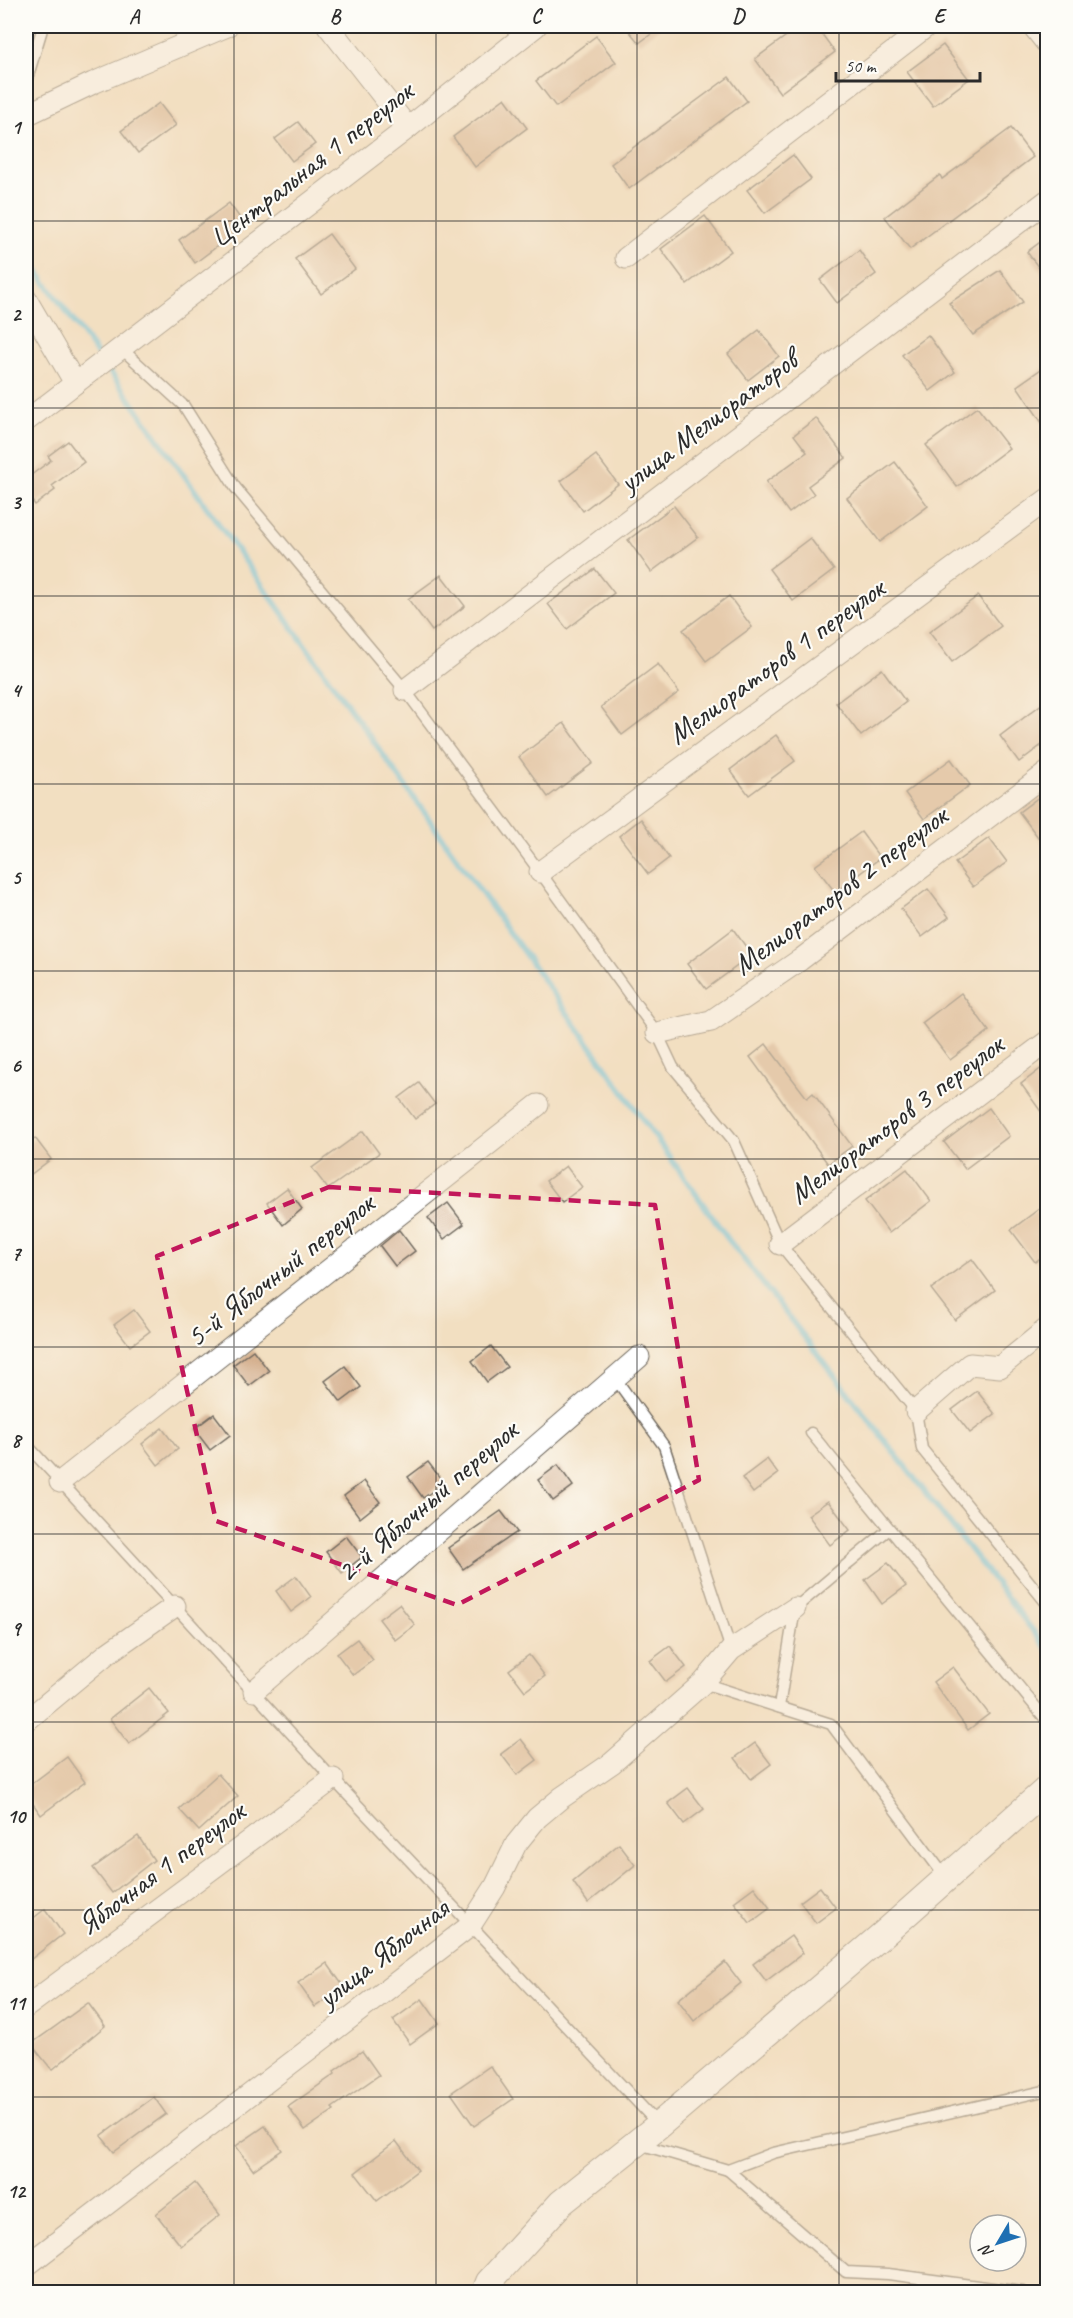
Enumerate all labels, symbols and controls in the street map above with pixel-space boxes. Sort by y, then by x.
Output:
text: A [129,4,141,29]
text: B [330,4,342,29]
text: C [531,4,543,29]
text: D [732,4,746,29]
text: E [934,4,948,29]
scale bar [836,45,980,83]
text: 50 m [845,55,878,77]
street label: Центральная 1 переулок [201,71,423,256]
text: 1 [12,115,23,140]
text: 2 [12,302,23,327]
street label: улица Мелиораторов [609,337,811,502]
text: 3 [12,490,23,515]
street label: Мелиораторов 1 переулок [660,568,894,753]
text: 4 [12,678,24,703]
street label: Мелиораторов 2 переулок [725,795,957,983]
text: 5 [12,865,23,890]
street label: Мелиораторов 3 переулок [781,1024,1013,1212]
text: 6 [11,1053,22,1078]
street label: 5-й Яблочный переулок [178,1183,384,1355]
text: 7 [12,1241,23,1266]
street label: 2-й Яблочный переулок [328,1410,528,1590]
text: 8 [12,1428,24,1453]
text: 9 [12,1616,23,1641]
street label: Яблочная 1 переулок [70,1791,255,1943]
text: 10 [7,1804,27,1829]
street label: улица Яблочная [308,1888,459,2017]
text: 11 [7,1991,27,2016]
text: 12 [7,2179,27,2204]
north arrow [968,2213,1028,2273]
text: N [974,2239,998,2262]

